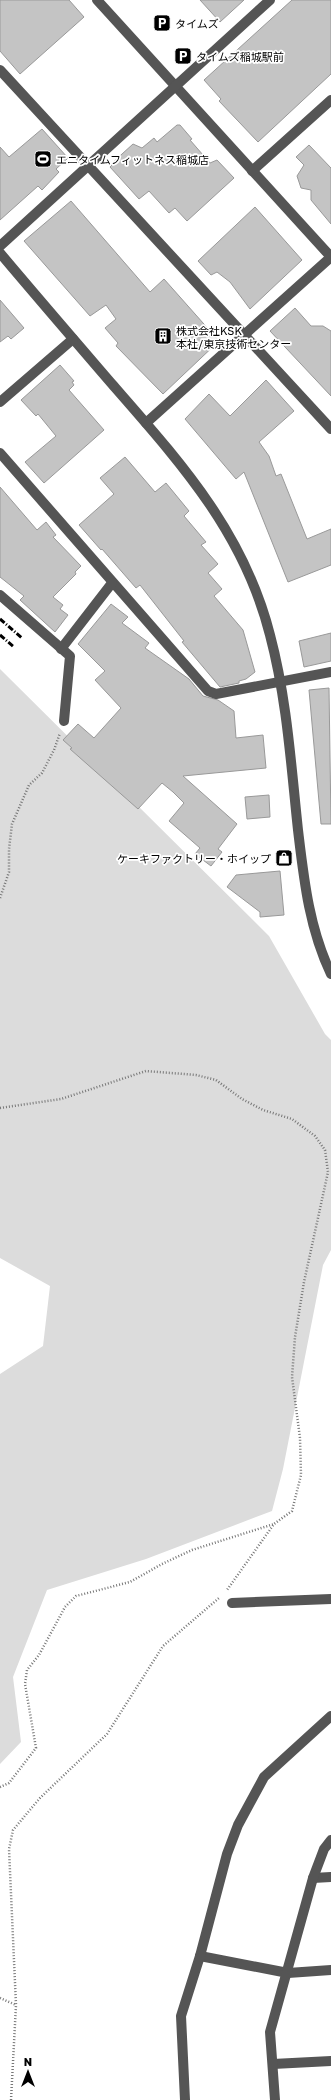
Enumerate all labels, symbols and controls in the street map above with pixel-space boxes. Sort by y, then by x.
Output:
parking icon: タイムズ [152,13,172,33]
place label: タイムズ [175,17,219,30]
parking icon: タイムズ稲城駅前 [173,46,193,66]
place label: タイムズ稲城駅前 [196,50,284,63]
sports icon: エニタイムフィットネス稲城店 [33,149,53,169]
place label: エニタイムフィットネス稲城店 [56,153,209,166]
place label: 株式会社KSK 本社/東京技術センター [176,324,291,350]
building icon: 株式会社KSK 本社/東京技術センター [153,326,173,346]
shop icon: ケーキファクトリー・ホイップ [274,848,294,868]
place label: ケーキファクトリー・ホイップ [117,852,271,865]
north arrow [8,2052,48,2092]
text: N [24,2055,32,2068]

